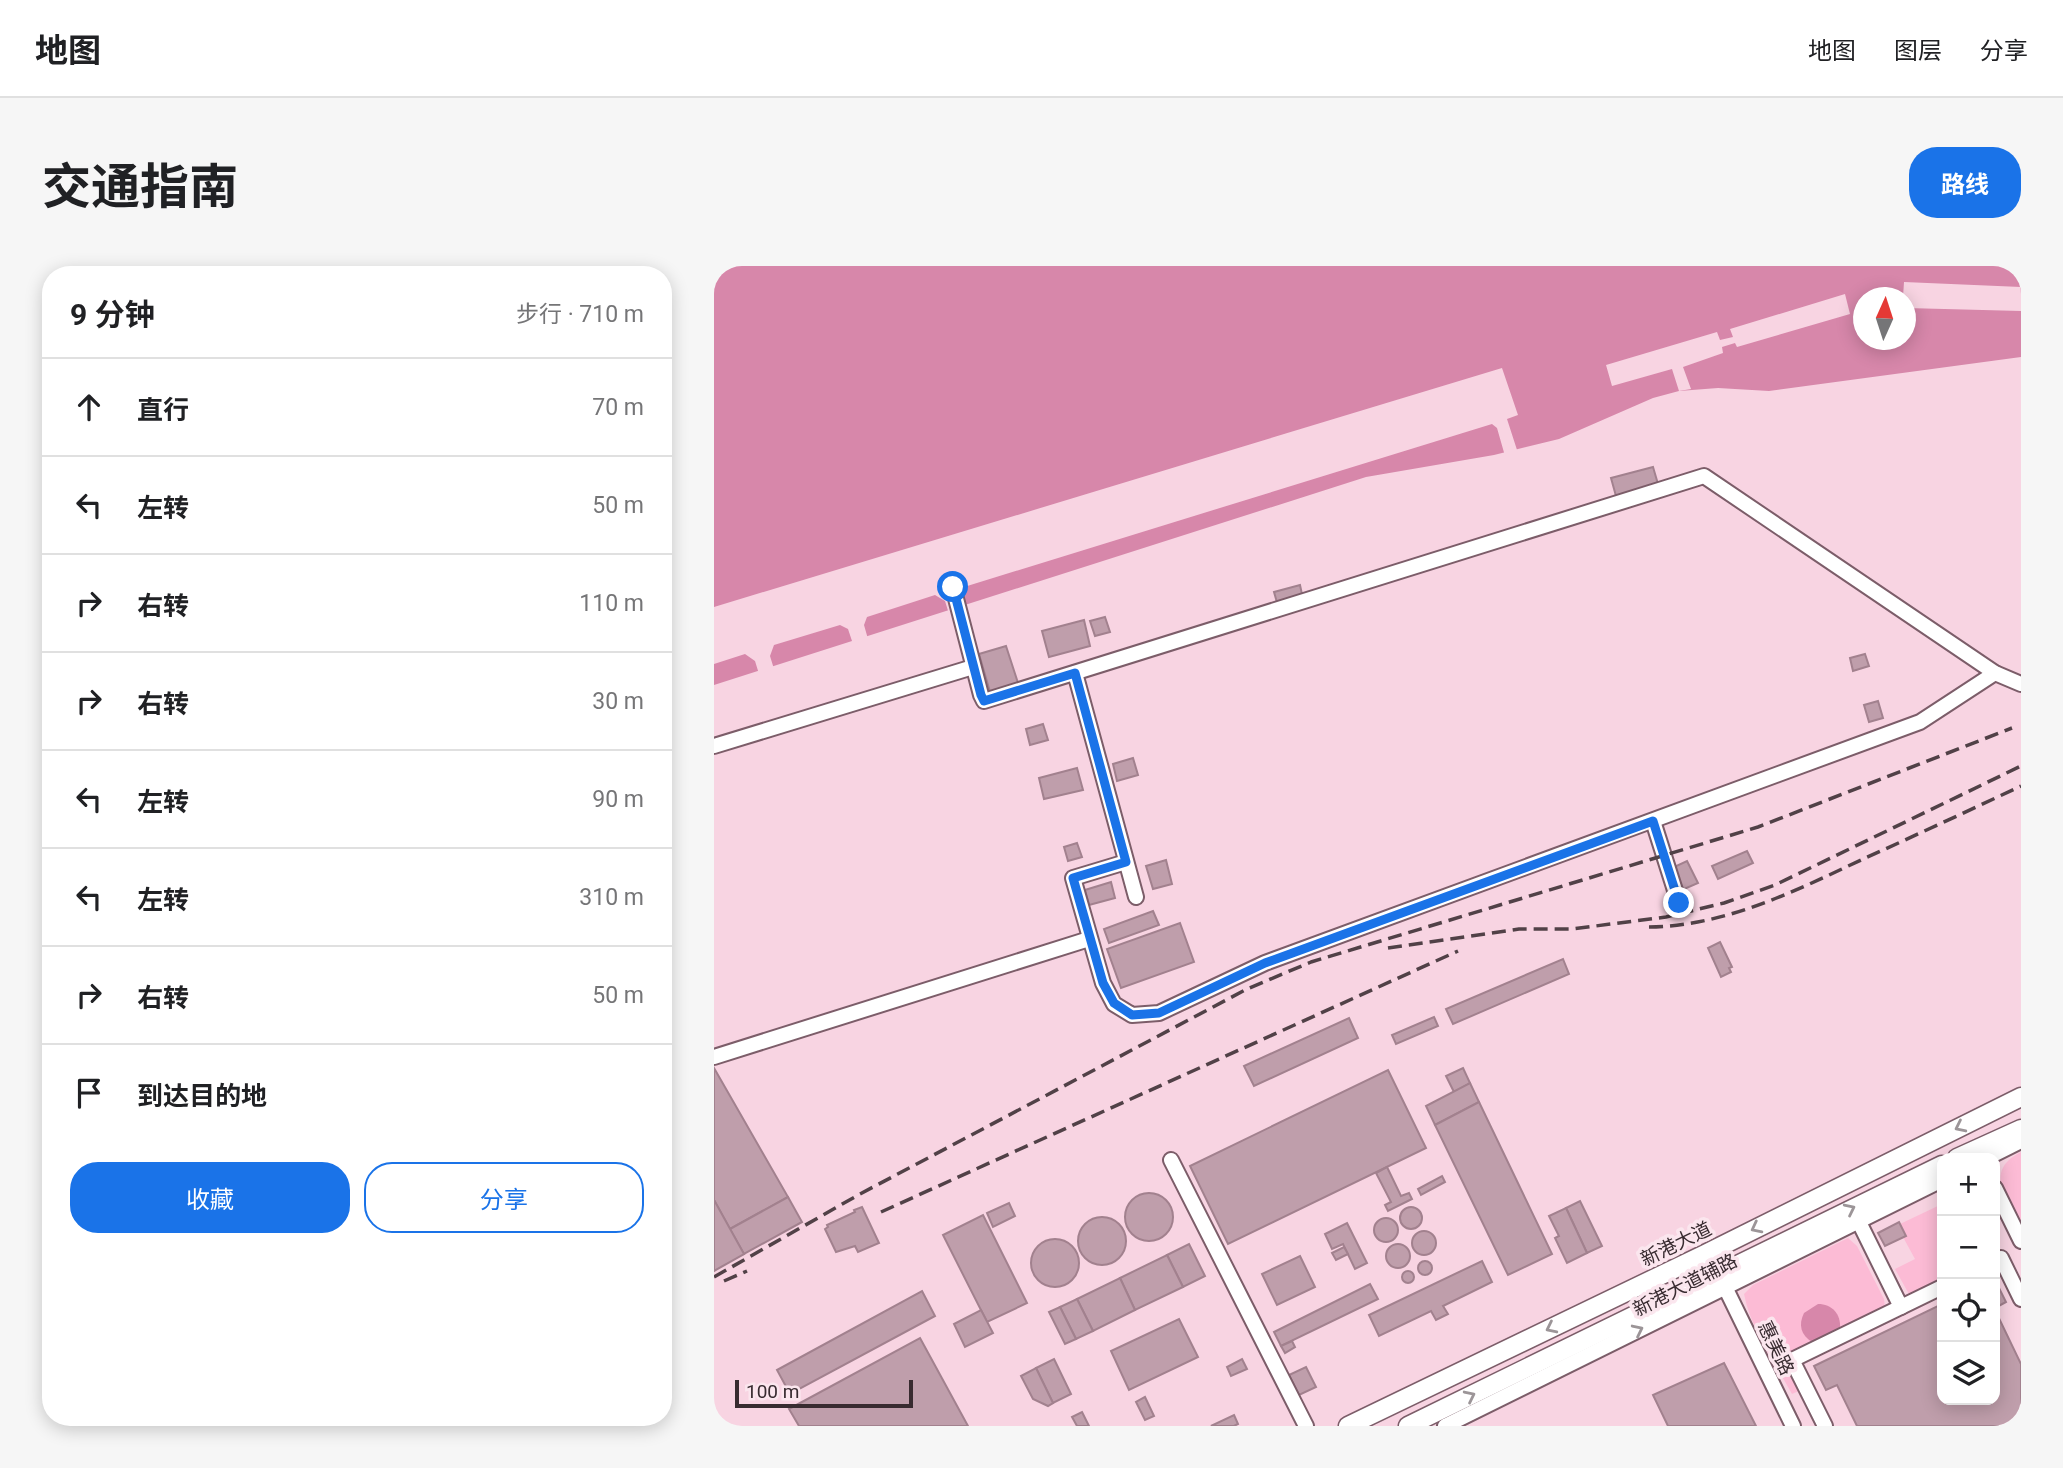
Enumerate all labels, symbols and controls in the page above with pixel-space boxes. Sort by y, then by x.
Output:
text: 地图 [35,31,101,70]
text: 地图 [1808,37,1856,65]
text: 图层 [1894,37,1942,65]
text: 分享 [1980,37,2028,65]
button: 路线 [1909,147,2021,218]
text: 交通指南 [42,159,238,216]
north arrow [1853,287,1916,350]
text: 9 分钟 [70,297,155,332]
text: 步行 · 710 m [516,301,644,328]
icon: ahead [70,388,108,426]
text: 70 m [592,394,644,421]
text: 直行 [137,395,189,425]
icon: left [70,486,108,524]
text: 50 m [592,492,644,519]
text: 左转 [137,493,189,523]
route start [937,571,968,602]
icon: right [70,584,108,622]
text: 110 m [579,590,644,617]
text: 右转 [137,591,189,621]
icon: right [70,682,108,720]
text: 30 m [592,688,644,715]
text: 右转 [137,689,189,719]
icon: left [70,780,108,818]
text: 90 m [592,786,644,813]
text: 左转 [137,787,189,817]
icon: left [70,878,108,916]
text: 310 m [579,884,644,911]
text: 左转 [137,885,189,915]
route end [1663,887,1694,918]
icon: right [70,976,108,1014]
text: 50 m [592,982,644,1009]
text: 右转 [137,983,189,1013]
icon: arrive [70,1074,108,1112]
text: 到达目的地 [137,1081,267,1111]
one-way arrow [1955,1119,1967,1133]
map controls [1937,1153,2000,1405]
button: + [1937,1153,2000,1216]
button: 收藏 [70,1162,350,1233]
button: 分享 [364,1162,644,1233]
one-way arrow [1842,1203,1855,1217]
button: − [1937,1216,2000,1279]
street label: 新港大道 [1637,1217,1715,1271]
one-way arrow [1751,1220,1763,1234]
street label: 新港大道辅路 [1629,1249,1741,1321]
button: locate [1937,1279,2000,1342]
street label: 惠美路 [1753,1317,1799,1379]
one-way arrow [1546,1320,1558,1334]
one-way arrow [1631,1325,1643,1339]
button: layers [1937,1342,2000,1405]
scale bar [735,1377,914,1409]
text: 100 m [746,1380,799,1403]
one-way arrow [1463,1390,1475,1404]

